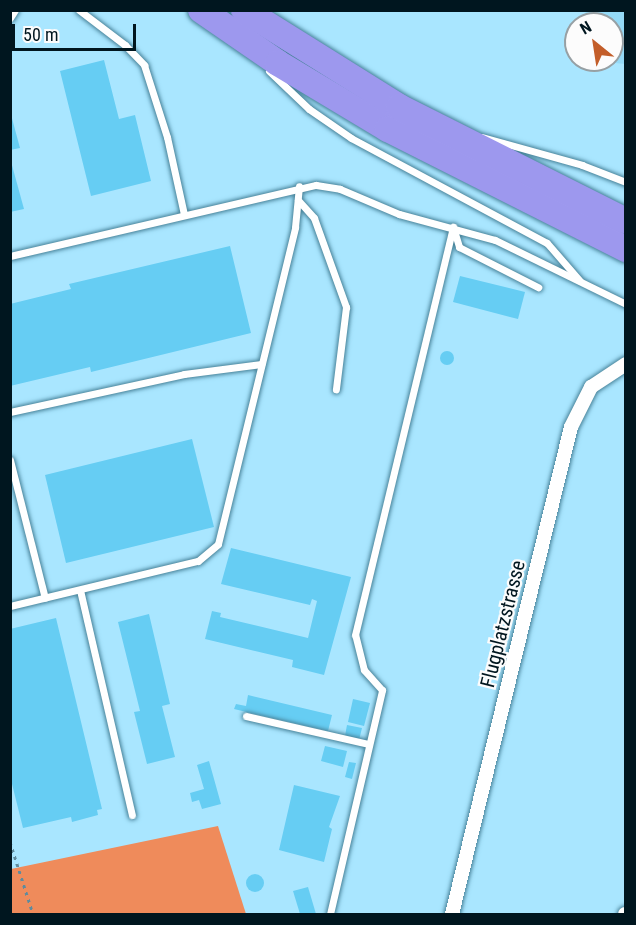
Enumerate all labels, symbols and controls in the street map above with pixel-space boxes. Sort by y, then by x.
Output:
scale bar [15,12,140,50]
north arrow [564,12,624,72]
text: N [577,17,595,38]
text: 50 m [23,24,58,45]
street label: Flugplatzstrasse [476,558,530,690]

